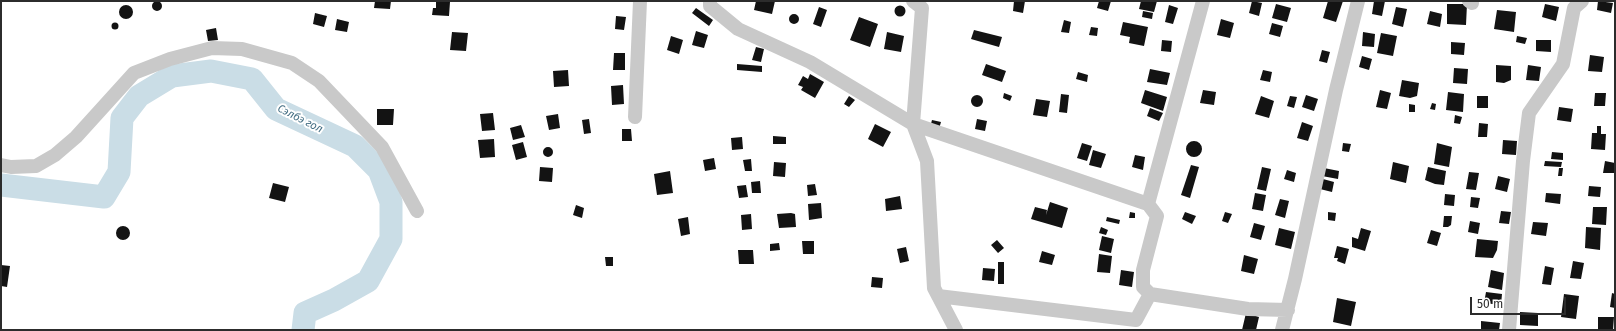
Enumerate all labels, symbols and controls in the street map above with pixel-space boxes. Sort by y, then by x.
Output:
water label: Сэлбэ гол [275,102,325,136]
scale bar [1472,289,1568,315]
text: 50 m [1477,297,1503,311]

